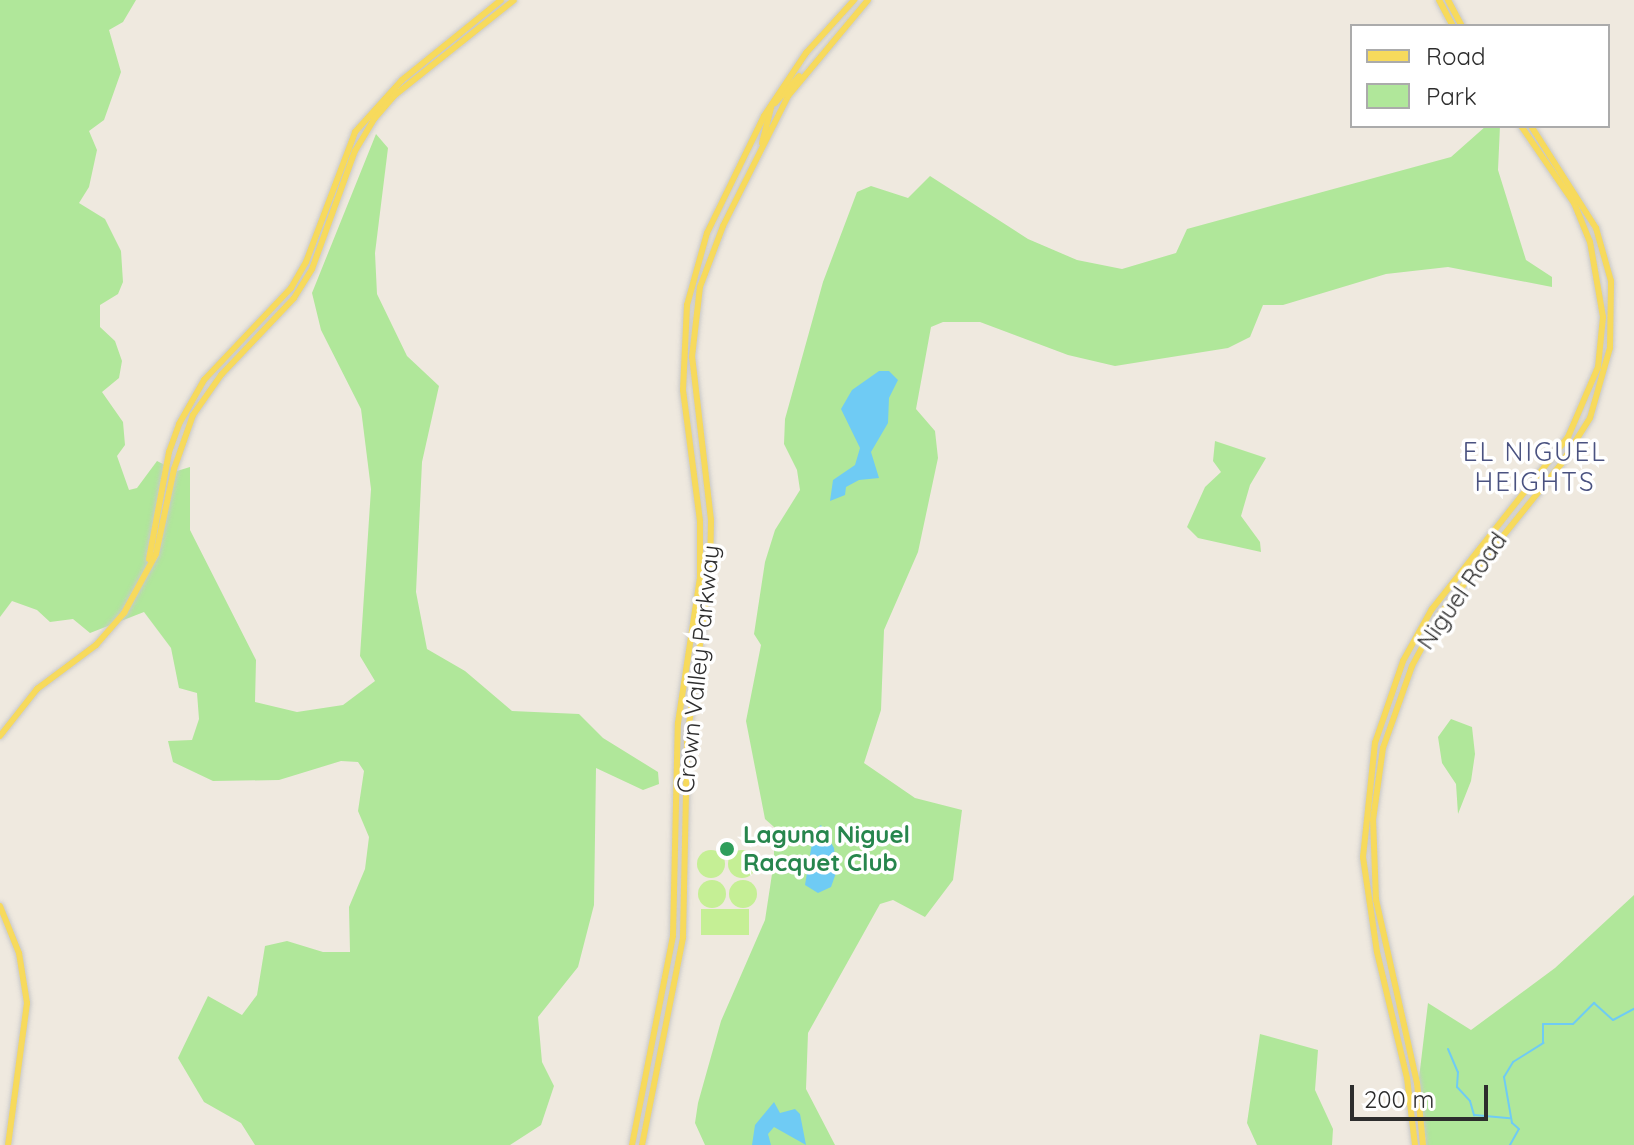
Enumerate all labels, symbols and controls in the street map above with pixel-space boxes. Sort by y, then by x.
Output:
legend [1350,24,1610,128]
text: Road [1426,41,1486,71]
text: Park [1426,81,1477,111]
district label: EL NIGUEL HEIGHTS [1463,436,1607,498]
street label: Niguel Road [1411,527,1513,655]
street label: Crown Valley Parkway [671,544,725,794]
place label: Laguna Niguel Racquet Club [743,821,910,877]
marker: Laguna Niguel Racquet Club [718,840,736,858]
scale bar [1354,1069,1492,1119]
text: 200 m [1364,1084,1434,1114]

